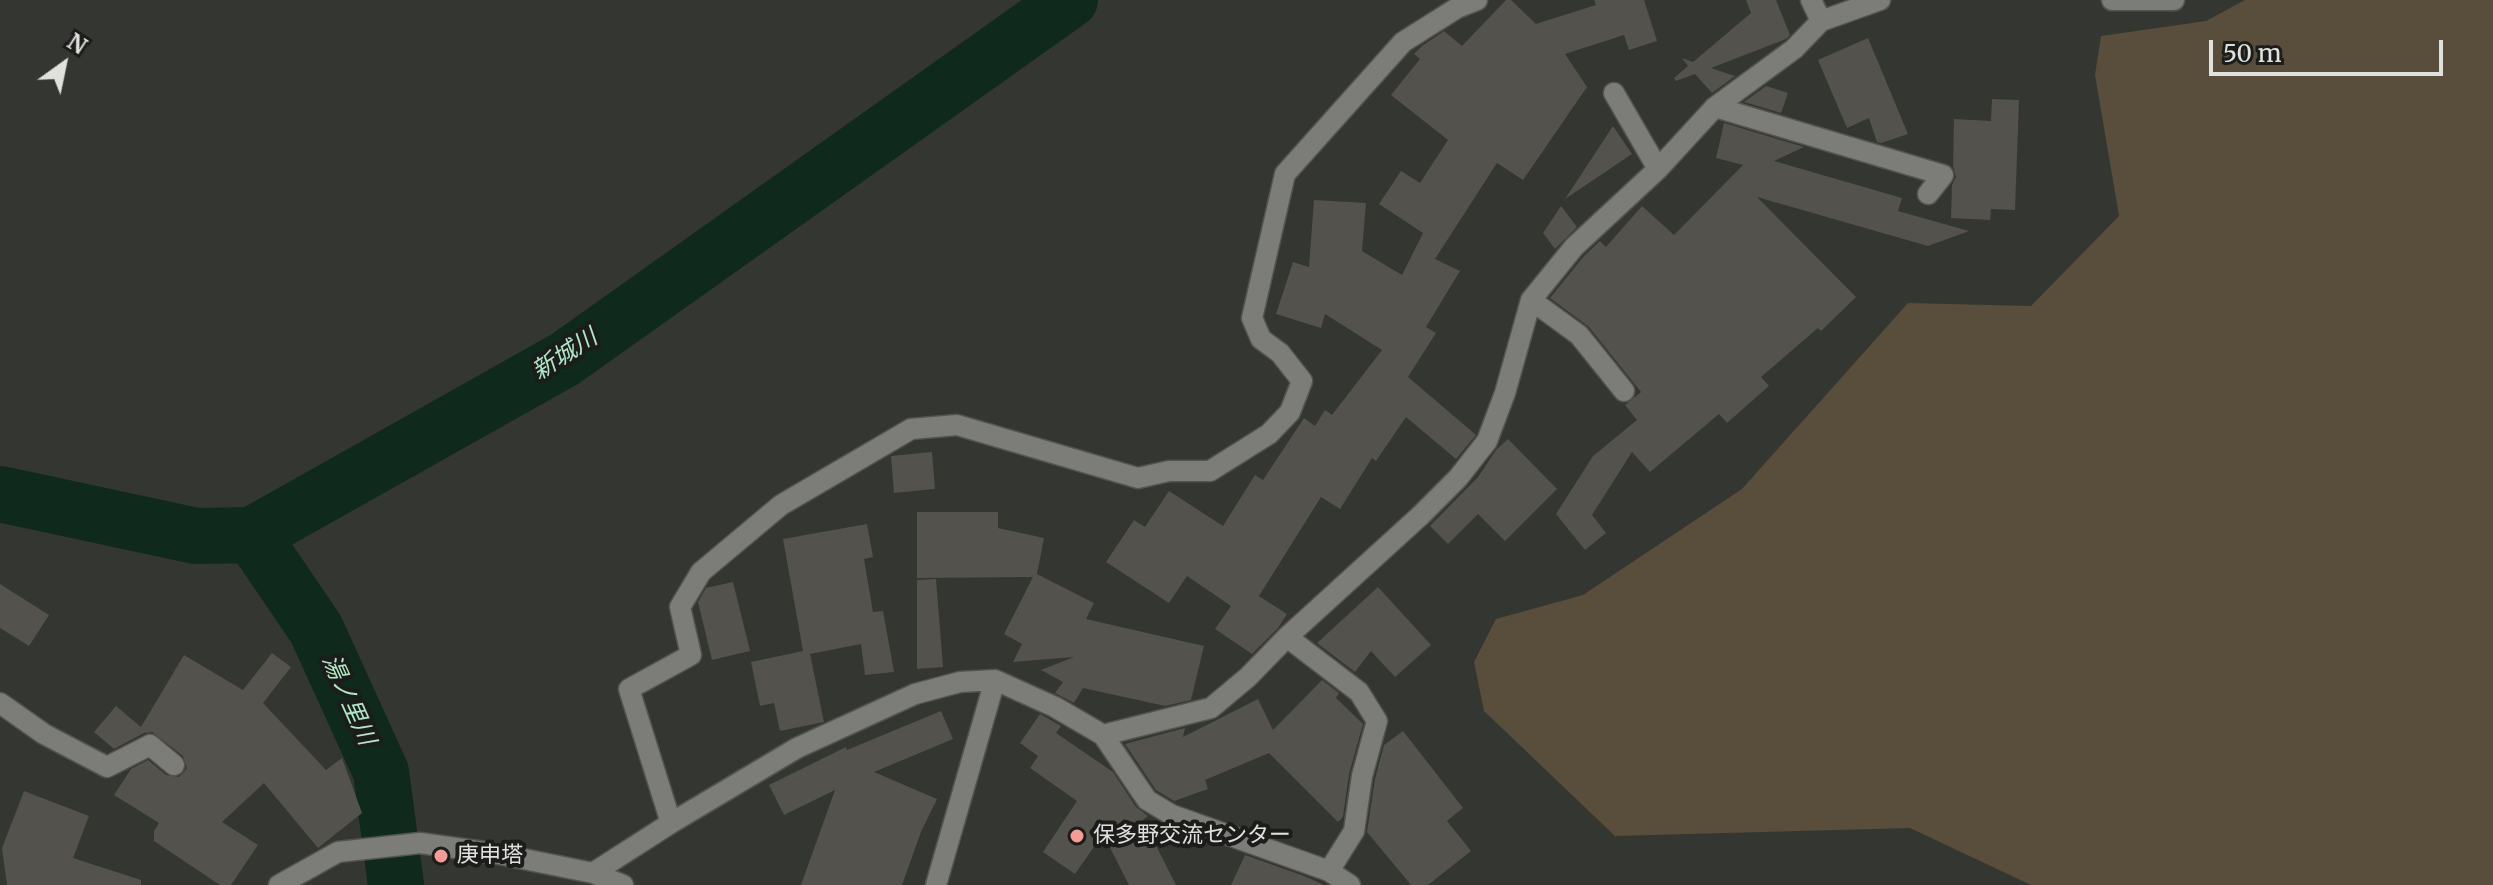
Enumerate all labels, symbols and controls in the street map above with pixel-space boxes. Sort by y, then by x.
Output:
north arrow [24,24,104,104]
scale bar [2213,24,2447,74]
text: N [62,27,92,60]
text: 50 m [2223,38,2282,69]
water label: 新城川 [527,323,603,387]
water label: 湯ノ里川 [315,650,381,750]
place label: 保多野交流センター [1093,823,1291,849]
marker: 保多野交流センター [1068,827,1086,845]
place label: 庚申塔 [457,843,523,869]
marker: 庚申塔 [432,847,450,865]

